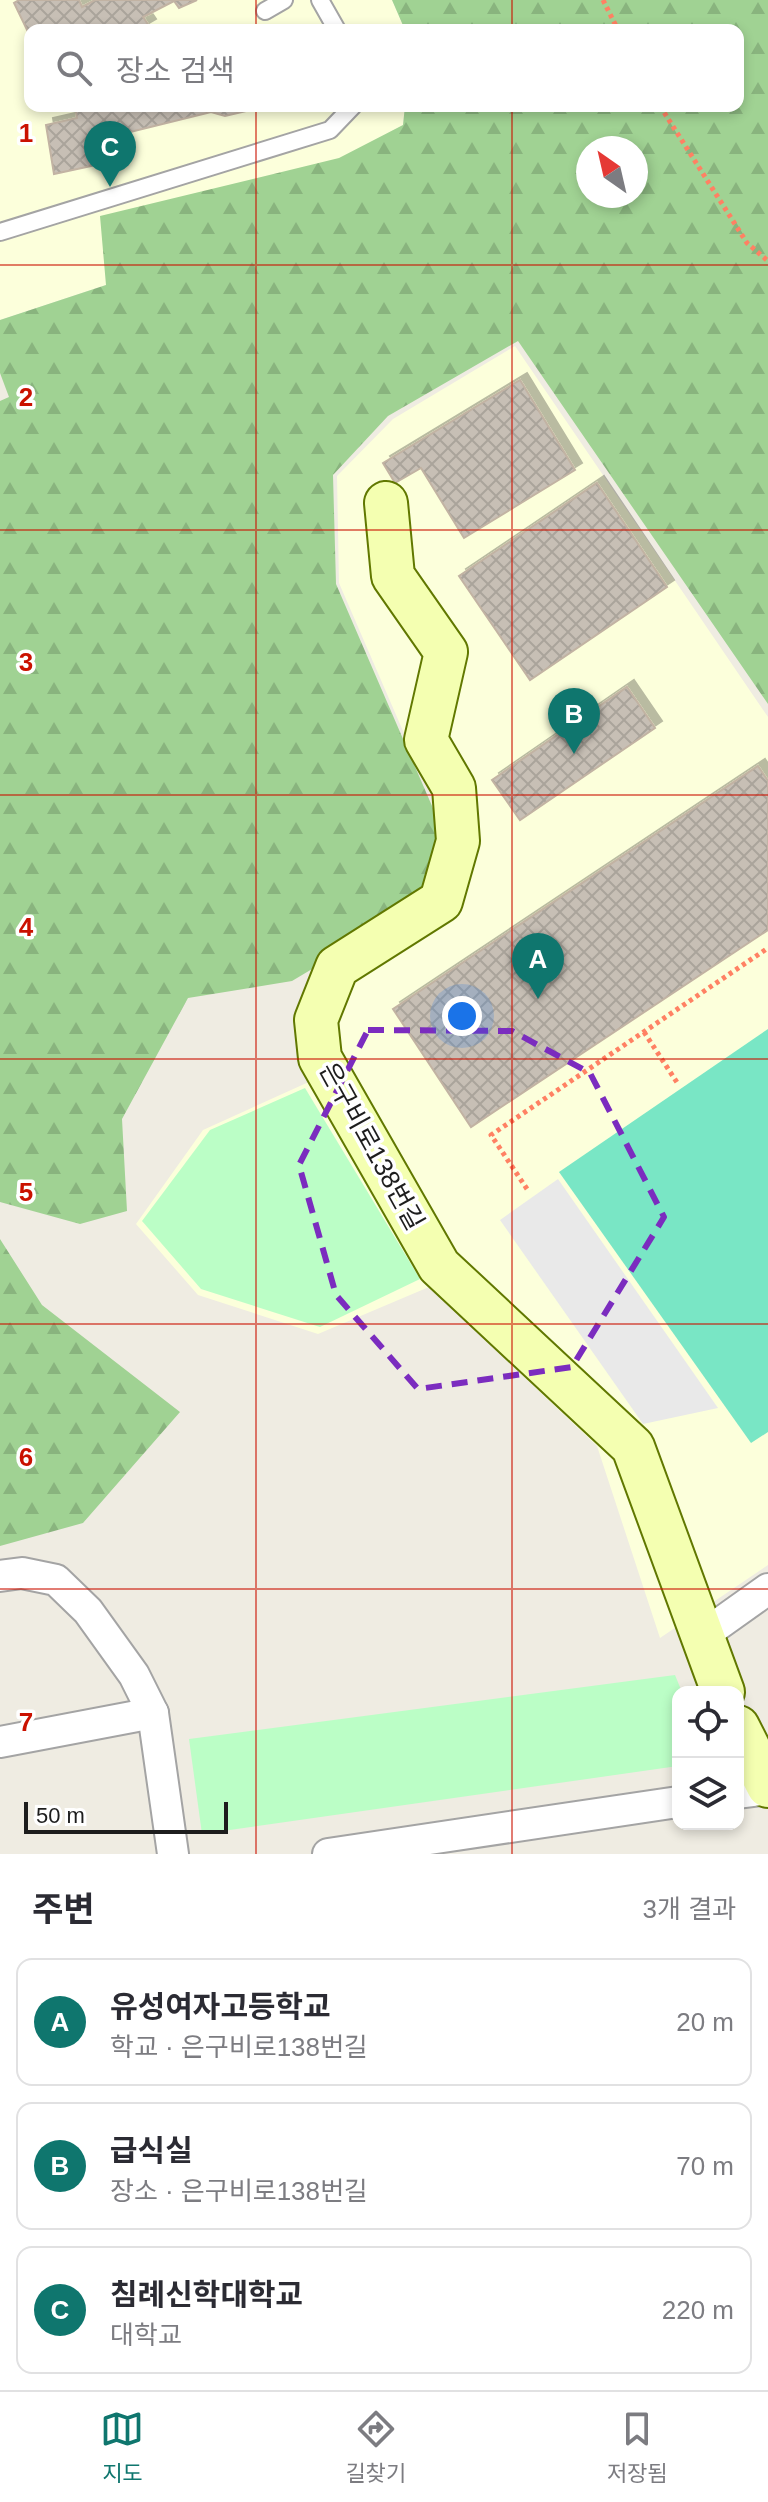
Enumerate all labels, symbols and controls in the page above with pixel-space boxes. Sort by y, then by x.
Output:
search box [24,24,744,112]
icon: search [52,46,96,90]
text: 장소 검색 [116,54,235,87]
text: 1 [19,118,33,148]
pin: C [84,121,136,187]
north arrow [576,136,648,208]
text: 2 [19,382,33,412]
text: 3 [19,647,33,677]
pin: B [548,688,600,754]
text: 4 [19,912,34,942]
pin: A [512,933,564,999]
your location [442,996,482,1036]
street label: 은구비로138번길 [314,1057,430,1235]
text: 5 [19,1177,33,1207]
text: 6 [19,1442,33,1472]
map controls [672,1686,744,1830]
button: locate [672,1686,744,1758]
text: 7 [19,1707,33,1737]
button: layers [672,1758,744,1830]
scale bar [24,1798,228,1834]
text: 50 m [36,1803,85,1828]
text: 주변 [32,1890,95,1928]
text: 3개 결과 [643,1894,736,1924]
text: 유성여자고등학교 [110,1990,331,2023]
text: A [51,2007,69,2037]
text: 20 m [676,2007,734,2037]
text: 학교 · 은구비로138번길 [110,2032,368,2062]
text: 급식실 [110,2134,193,2167]
text: B [51,2151,69,2181]
text: 70 m [676,2151,734,2181]
text: 장소 · 은구비로138번길 [110,2176,368,2206]
text: 침례신학대학교 [110,2278,303,2311]
text: C [51,2295,69,2325]
text: 220 m [662,2295,734,2325]
text: 대학교 [110,2320,182,2350]
tab: 지도 [100,2407,144,2487]
tab: 길찾기 [345,2407,406,2487]
tab: 저장됨 [607,2407,668,2487]

